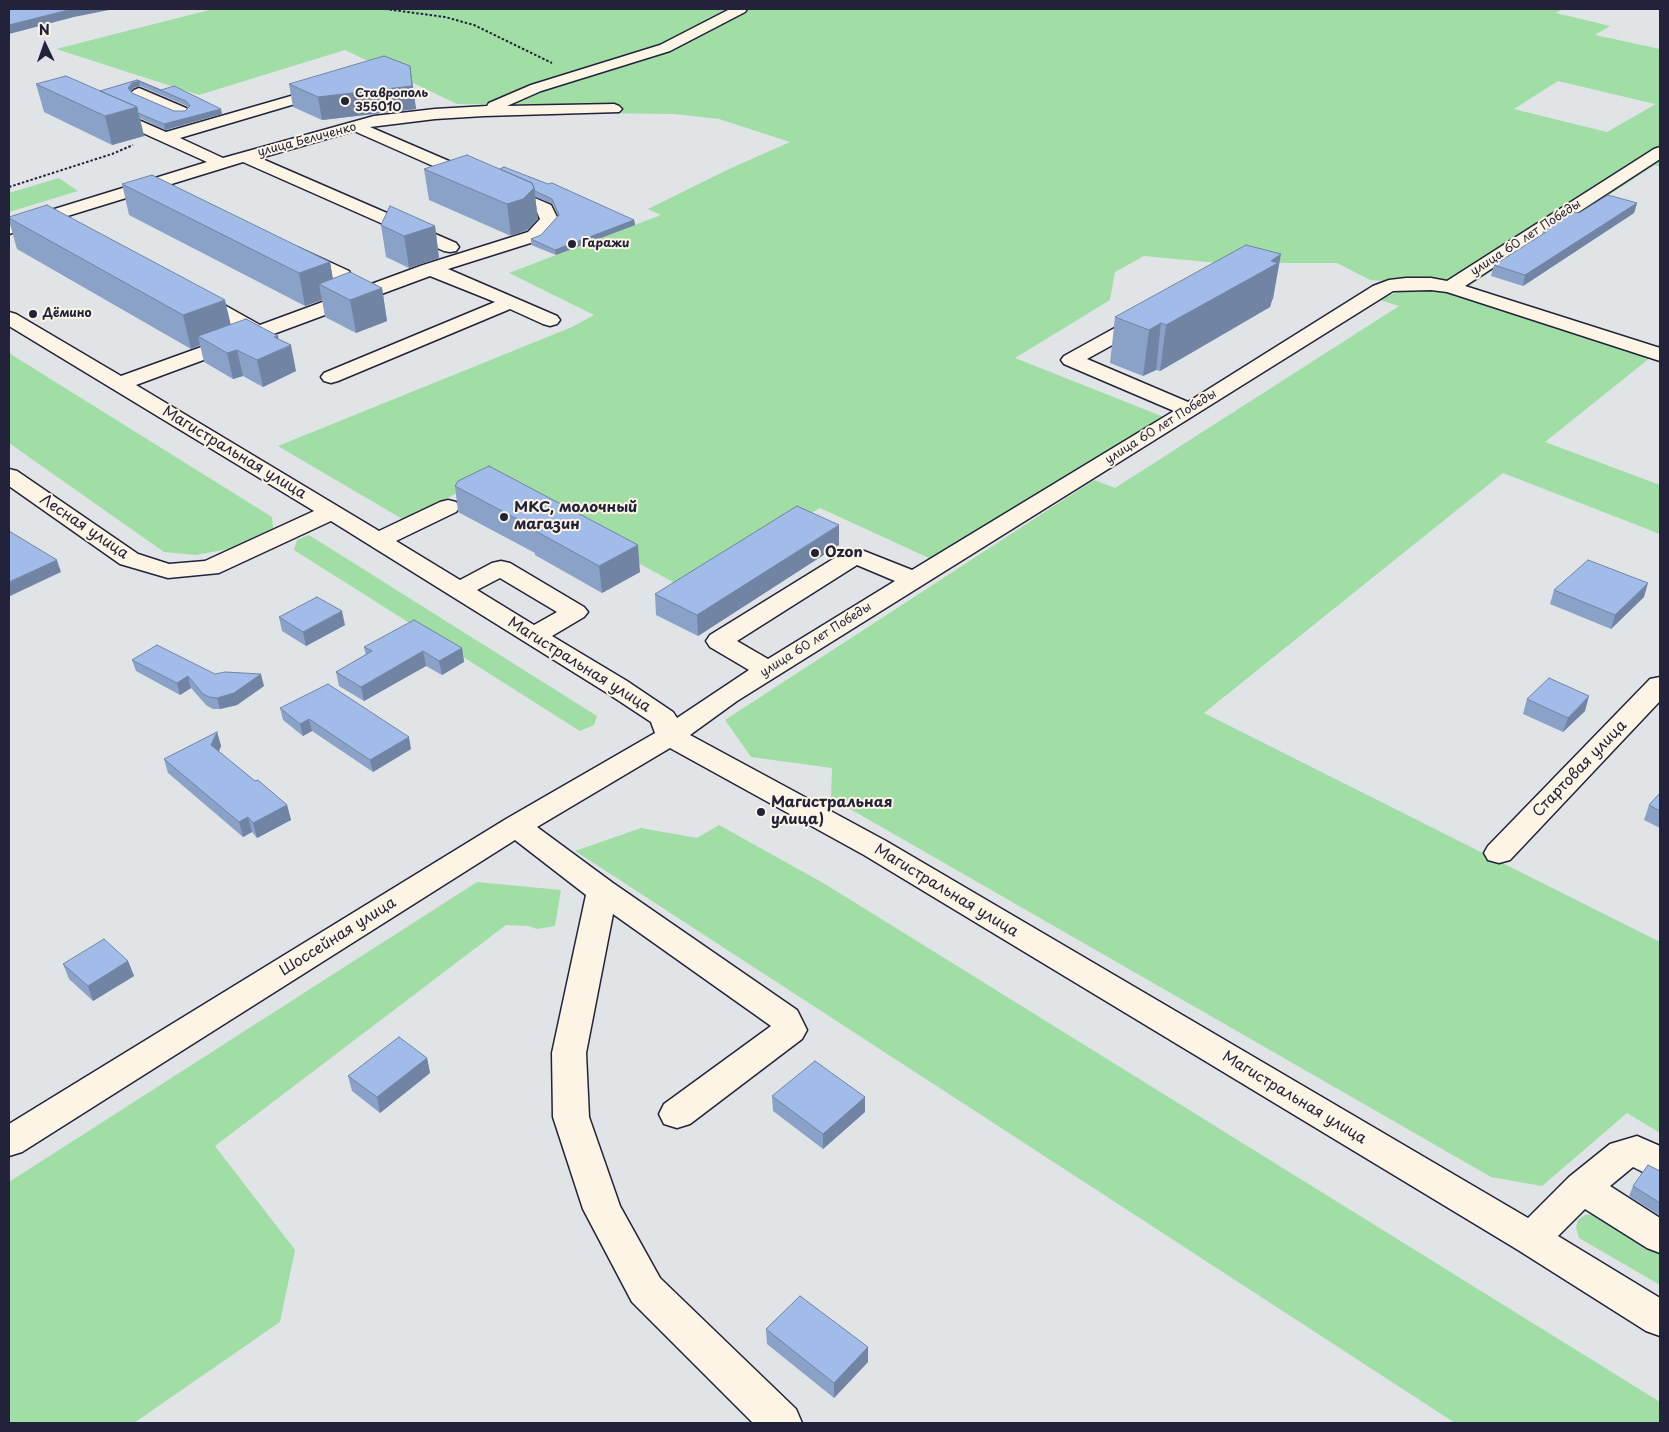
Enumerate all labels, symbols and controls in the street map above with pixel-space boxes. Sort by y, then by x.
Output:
text: N [38,19,50,40]
north arrow [20,20,70,70]
place label: Ставрополь 355010 [355,87,428,115]
marker: Ставрополь 355010 [339,95,351,107]
street label: улица Беличенко [256,120,358,160]
street label: улица 60 лет Победы [1468,197,1584,279]
place label: Гаражи [582,237,630,251]
marker: Гаражи [566,238,578,250]
place label: Дёмино [43,307,92,321]
marker: Дёмино [27,308,39,320]
street label: улица 60 лет Победы [1103,387,1219,467]
street label: Магистральная улица [159,403,309,503]
street label: Лесная улица [36,491,132,563]
place label: МКС, молочный магазин [514,499,637,534]
marker: МКС, молочный магазин [498,511,510,523]
place label: Ozon [825,544,863,562]
marker: Ozon [809,547,821,559]
street label: улица 60 лет Победы [758,600,874,680]
street label: Магистральная улица [504,614,654,716]
street label: Стартовая улица [1529,717,1631,821]
place label: Магистральная улица) [771,794,892,829]
marker: Магистральная улица) [755,806,767,818]
street label: Магистральная улица [871,841,1021,941]
street label: Шоссейная улица [277,894,399,980]
street label: Магистральная улица [1219,1048,1369,1148]

